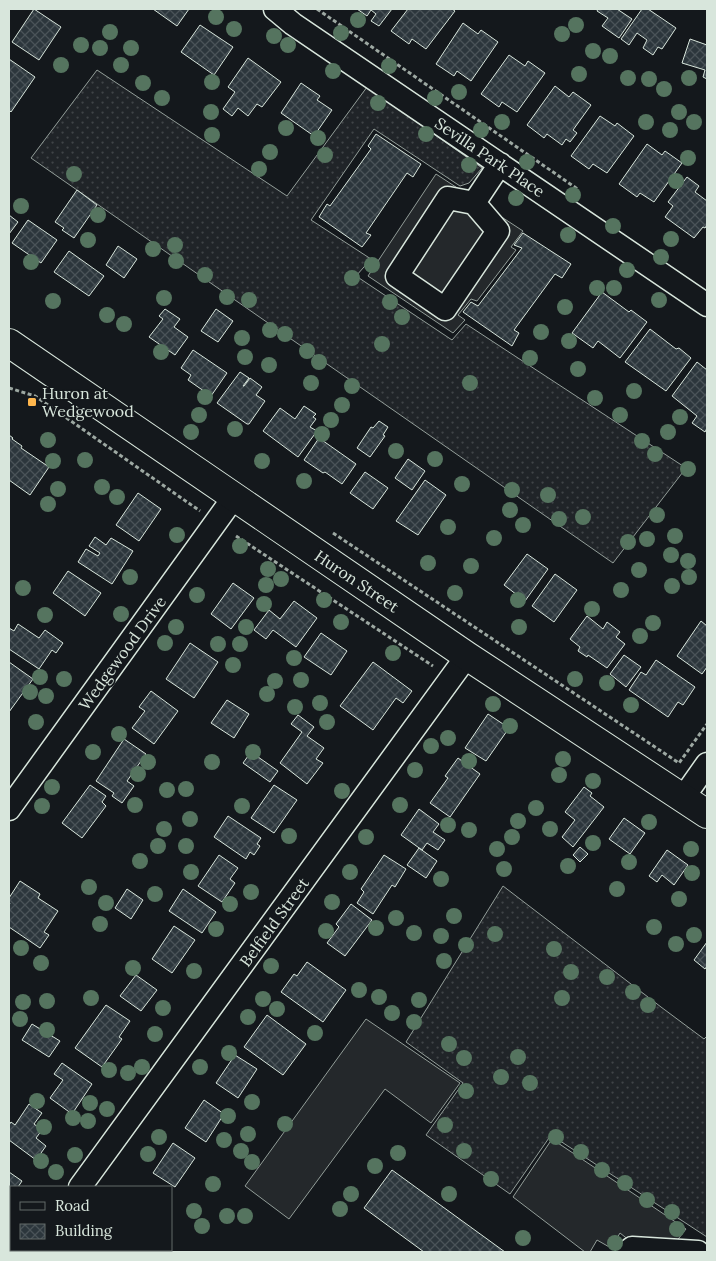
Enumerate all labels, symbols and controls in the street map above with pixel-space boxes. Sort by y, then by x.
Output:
street label: Sevilla Park Place [431,113,549,201]
place label: Huron at Wedgewood [42,383,134,421]
marker: Huron at Wedgewood [26,396,38,408]
street label: Huron Street [311,546,404,617]
street label: Wedgewood Drive [74,592,170,714]
street label: Belfield Street [235,873,313,970]
legend [10,1186,172,1251]
text: Road [55,1196,90,1215]
text: Building [55,1221,113,1240]

